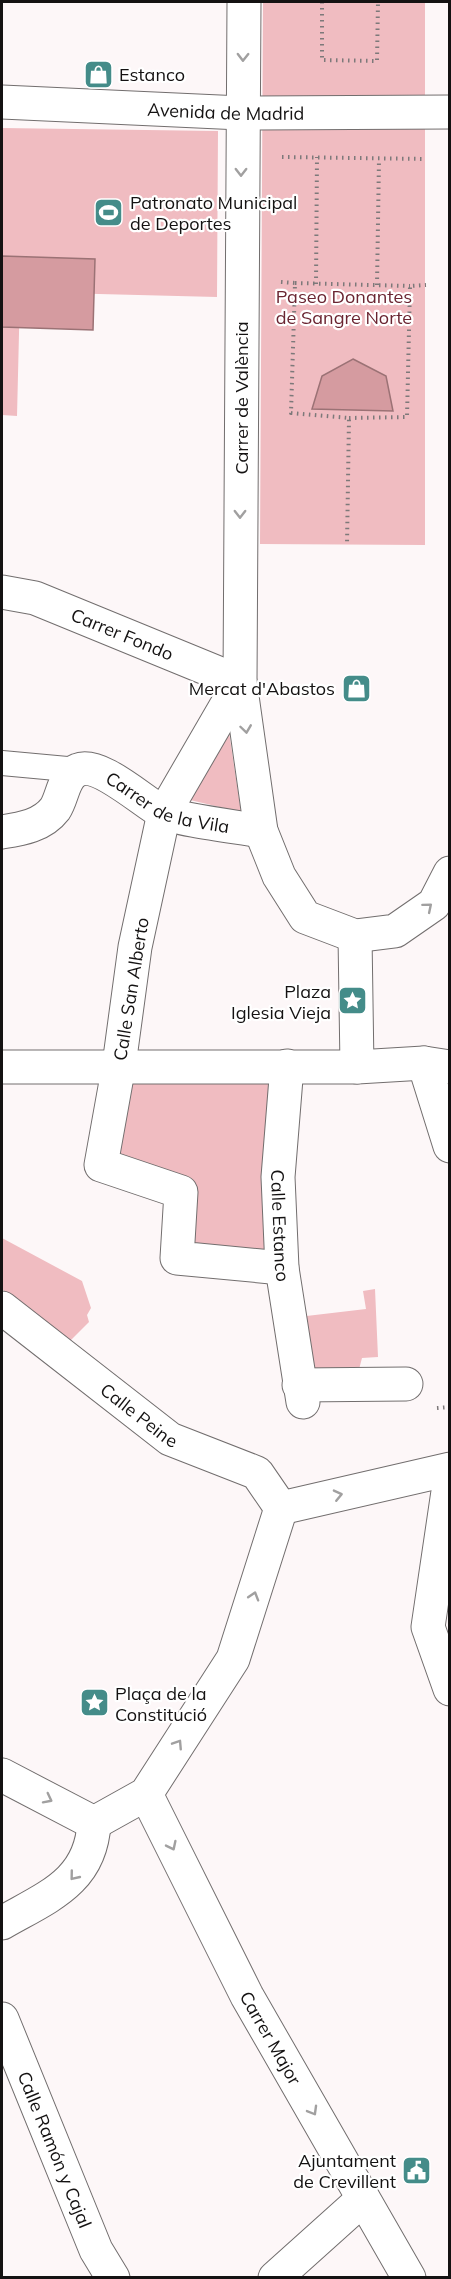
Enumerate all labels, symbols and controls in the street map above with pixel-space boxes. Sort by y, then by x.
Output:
one-way arrow [236,53,249,62]
shop icon: Estanco [82,58,114,90]
place label: Estanco [119,63,185,86]
street label: Avenida de Madrid [147,97,304,125]
one-way arrow [235,167,247,176]
place label: Patronato Municipal de Deportes [130,191,297,235]
sports icon: Patronato Municipal de Deportes [93,196,125,228]
park label: Paseo Donantes de Sangre Norte [276,285,412,329]
street label: Carrer de València [230,321,253,475]
one-way arrow [234,509,246,518]
street label: Carrer Fondo [68,603,177,665]
shop icon: Mercat d'Abastos [340,672,372,704]
place label: Mercat d'Abastos [189,677,335,700]
one-way arrow [240,725,252,734]
street label: Carrer de la Vila [102,766,231,837]
one-way arrow [421,904,432,915]
street label: Calle San Alberto [108,916,154,1062]
place label: Plaza Iglesia Vieja [231,980,331,1024]
place icon: Plaza Iglesia Vieja [336,985,368,1017]
street label: Calle Estanco [266,1169,295,1283]
street label: Calle Peine [96,1378,181,1452]
one-way arrow [333,1489,343,1502]
one-way arrow [247,1591,259,1601]
place label: Plaça de la Constitució [115,1682,207,1726]
place icon: Plaça de la Constitució [78,1687,110,1719]
one-way arrow [171,1740,182,1751]
one-way arrow [41,1792,52,1803]
one-way arrow [165,1840,177,1851]
one-way arrow [70,1869,81,1880]
street label: Carrer Major [235,1987,307,2089]
street label: Calle Ramón y Cajal [13,2068,97,2231]
one-way arrow [306,2105,317,2115]
place label: Ajuntament de Crevillent [293,2149,396,2193]
public building icon: Ajuntament de Crevillent [401,2154,433,2186]

